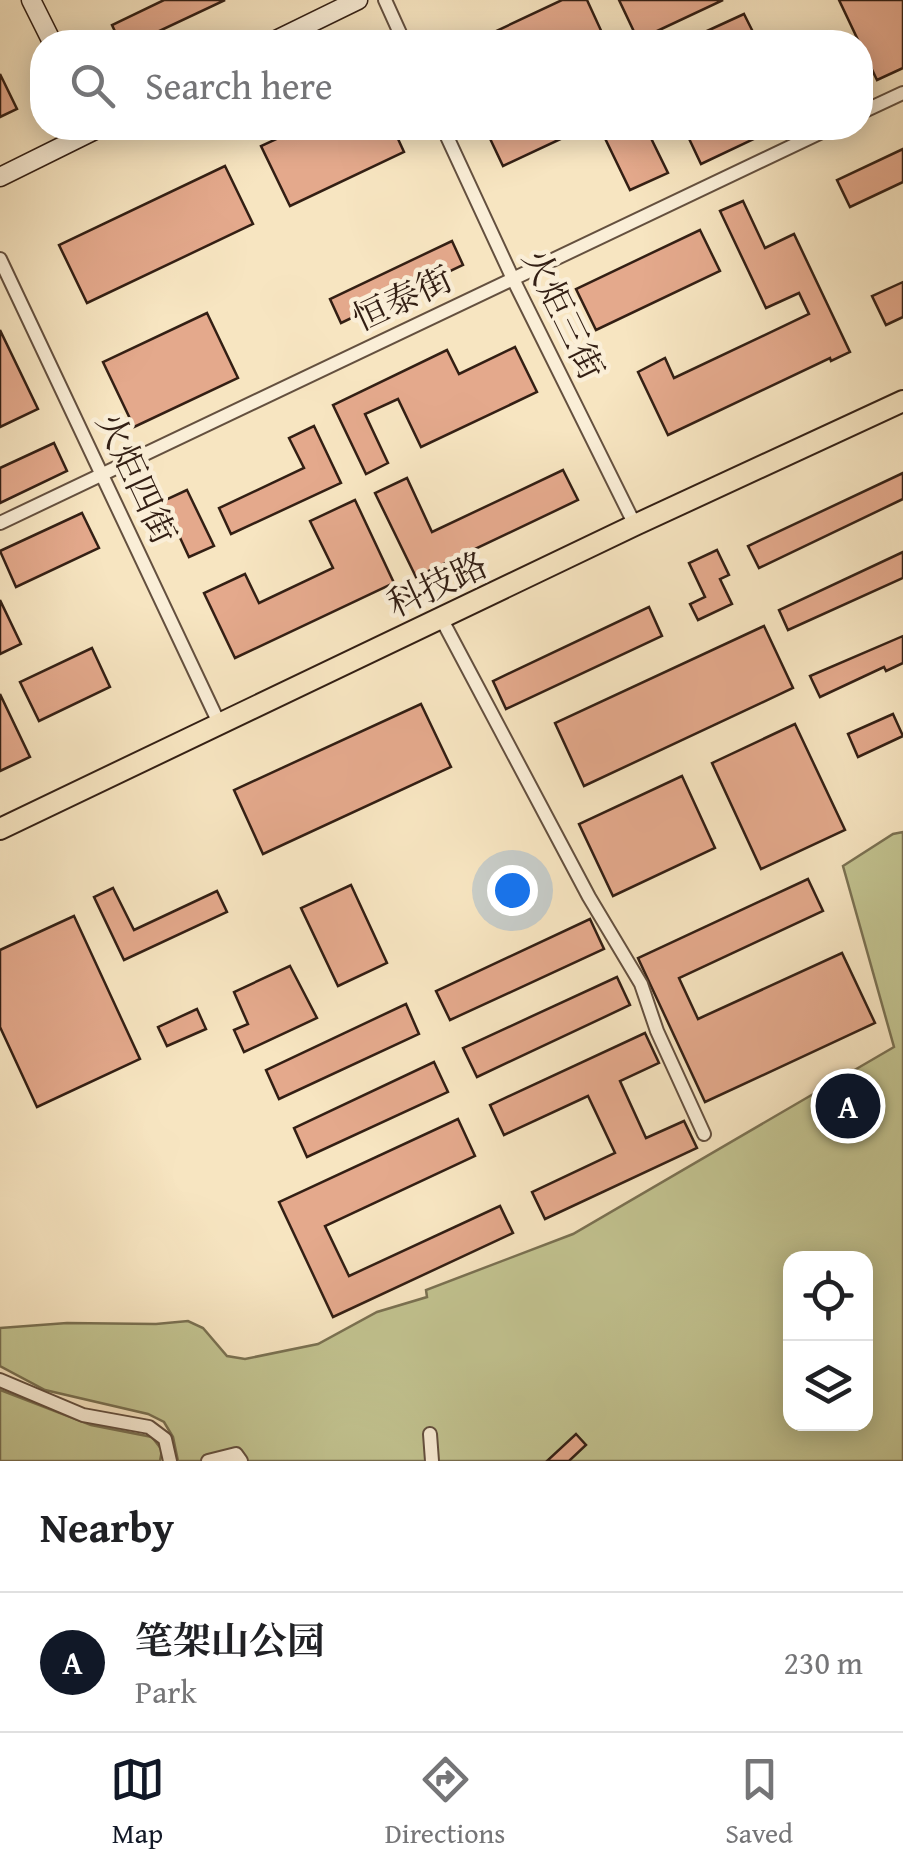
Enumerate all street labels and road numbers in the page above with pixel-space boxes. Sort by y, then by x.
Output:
street label: 火炬三街 [510,240,618,388]
street label: 恒泰街 [344,253,460,343]
street label: 火炬四街 [84,404,190,552]
street label: 科技路 [379,539,495,629]

